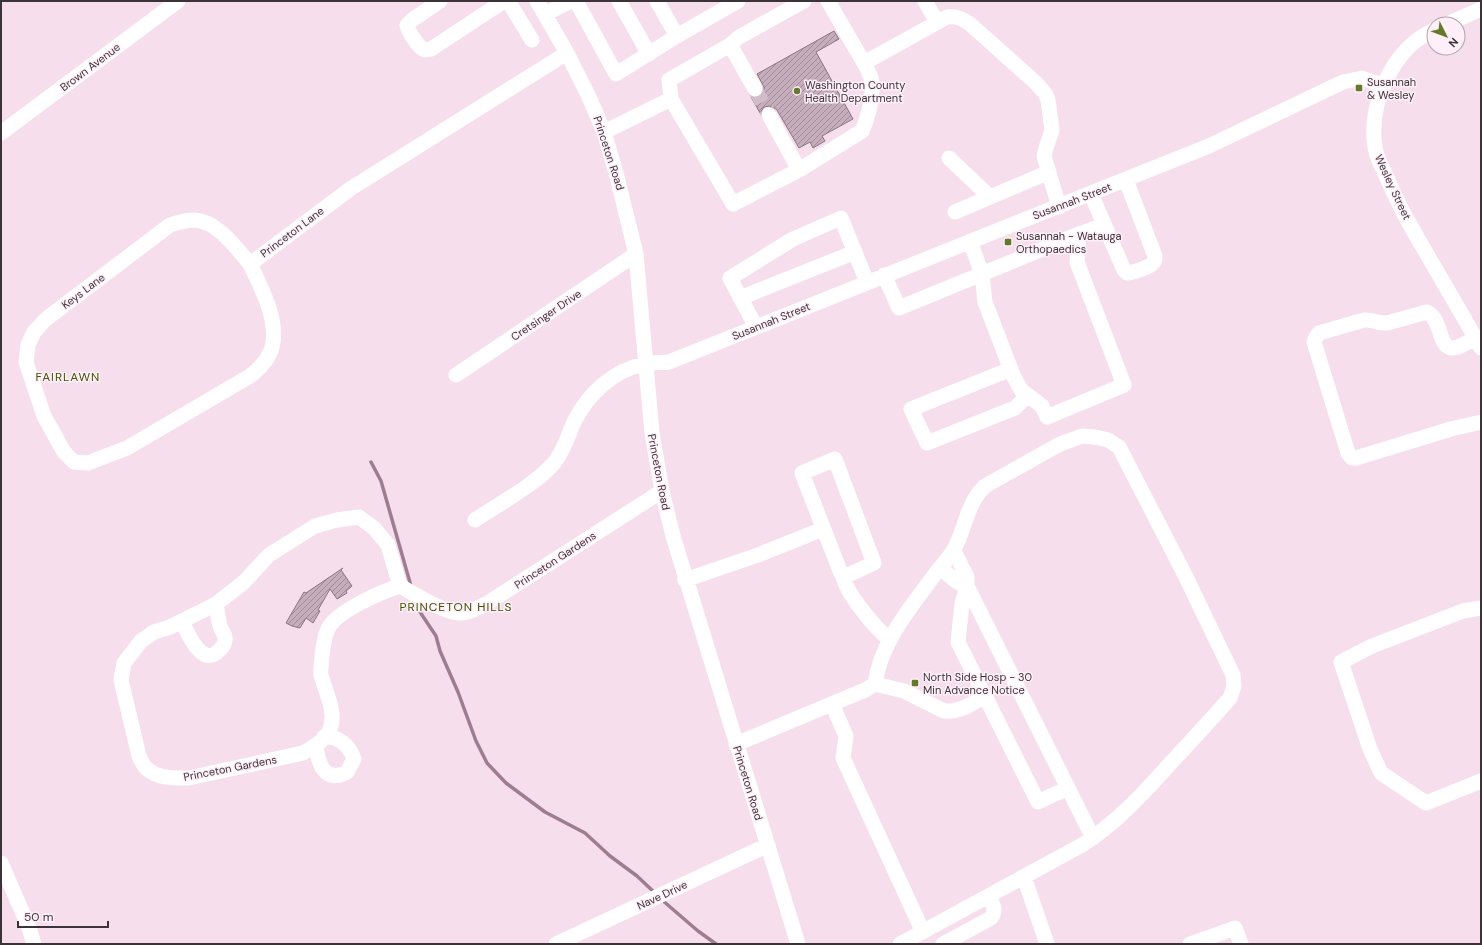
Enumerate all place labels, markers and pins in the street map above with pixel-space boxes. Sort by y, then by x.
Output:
place label: Susannah & Wesley [1367,75,1416,102]
place label: Washington County Health Department [805,78,905,105]
marker: Susannah & Wesley [1354,83,1364,93]
marker: Washington County Health Department [792,86,802,96]
place label: Susannah - Watauga Orthopaedics [1016,229,1122,256]
marker: Susannah - Watauga Orthopaedics [1003,237,1013,247]
place label: North Side Hosp - 30 Min Advance Notice [923,670,1032,697]
marker: North Side Hosp - 30 Min Advance Notice [910,678,920,688]

